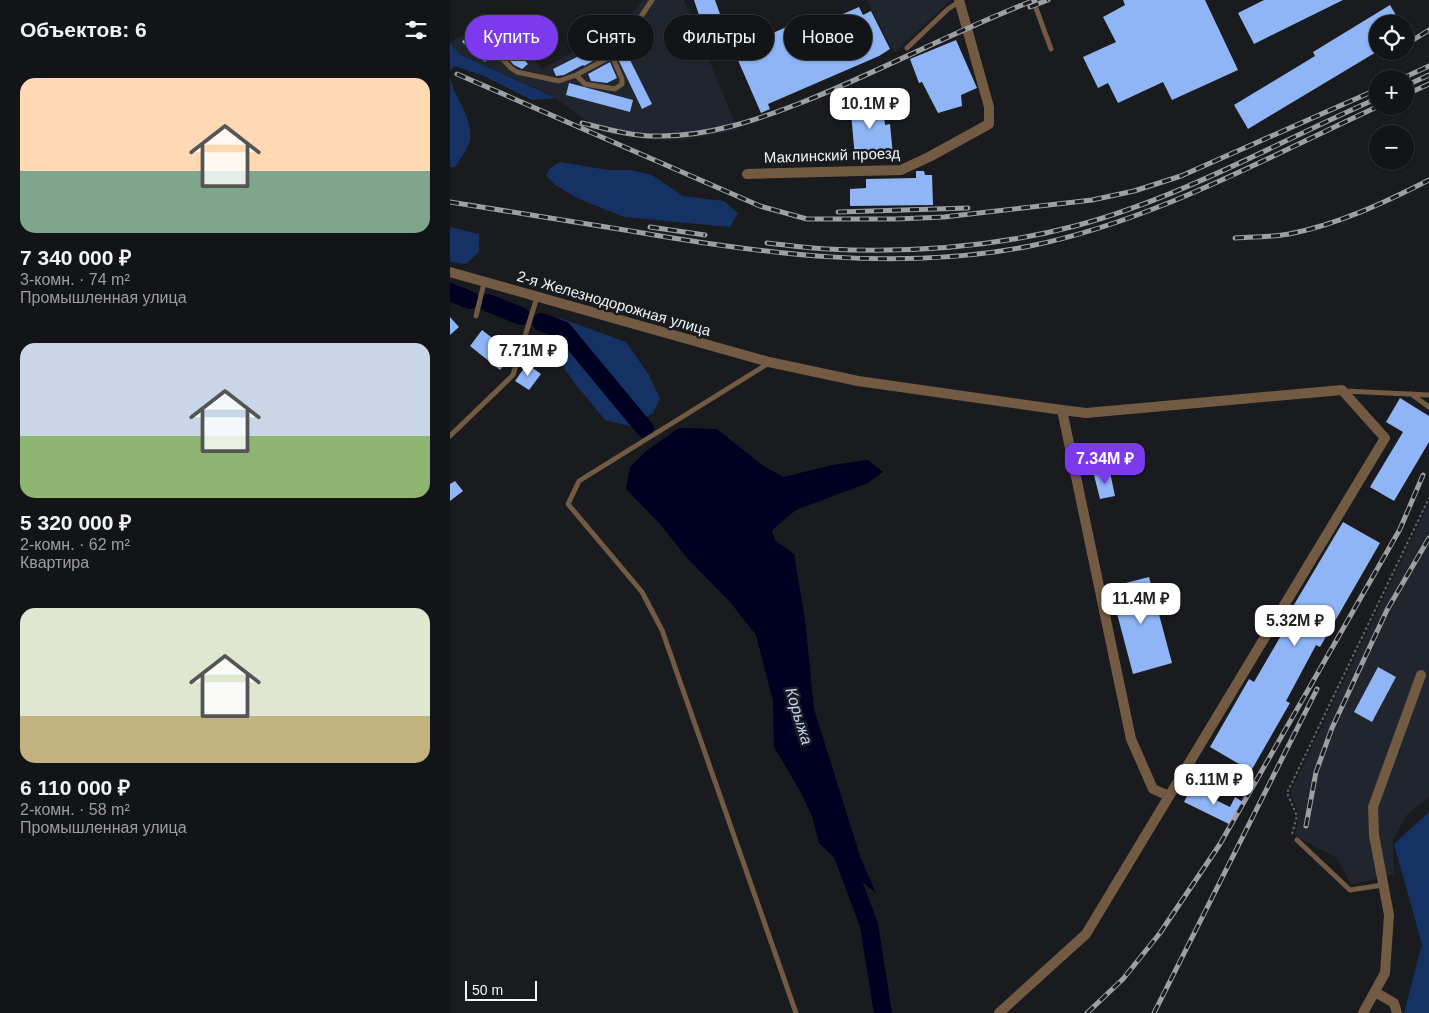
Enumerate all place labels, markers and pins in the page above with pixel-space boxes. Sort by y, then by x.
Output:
pin: 10.1M ₽ [824,88,916,130]
pin: 7.71M ₽ [482,334,574,377]
pin: 7.34M ₽ [1059,442,1151,485]
pin: 11.4M ₽ [1095,582,1187,625]
pin: 5.32M ₽ [1249,604,1341,647]
pin: 6.11M ₽ [1168,764,1260,806]

